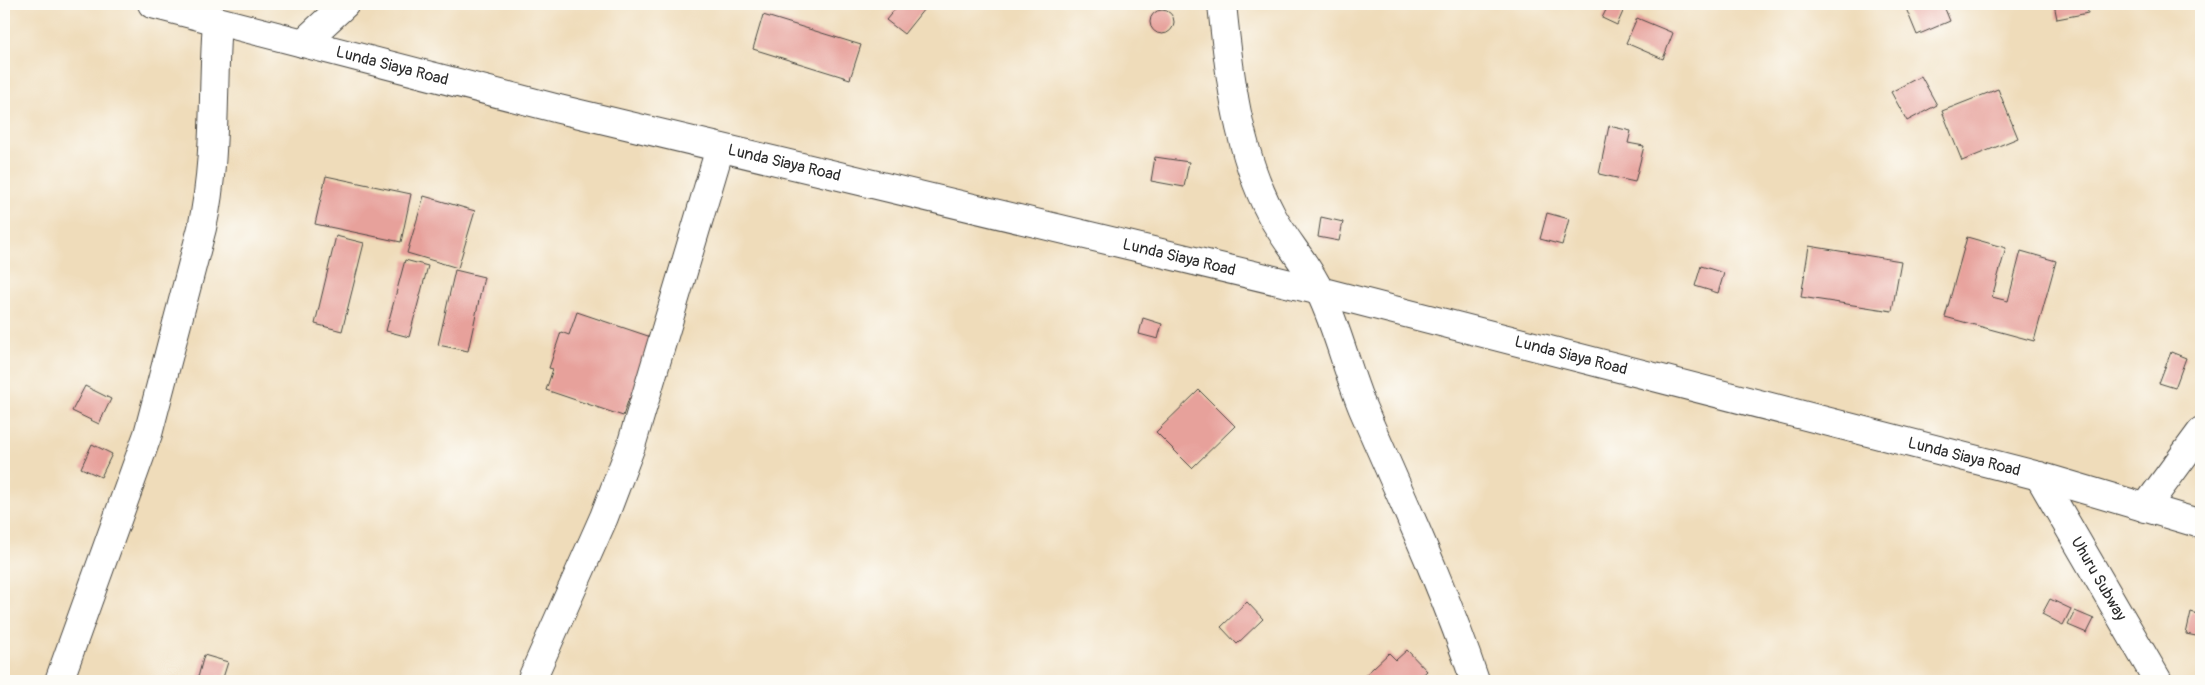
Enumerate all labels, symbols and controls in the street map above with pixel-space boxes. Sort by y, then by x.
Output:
street label: Lunda Siaya Road [334,42,451,90]
street label: Lunda Siaya Road [726,140,843,186]
street label: Lunda Siaya Road [1121,234,1238,280]
street label: Lunda Siaya Road [1513,332,1629,380]
street label: Lunda Siaya Road [1906,433,2023,481]
street label: Uhuru Subway [2067,533,2131,625]

